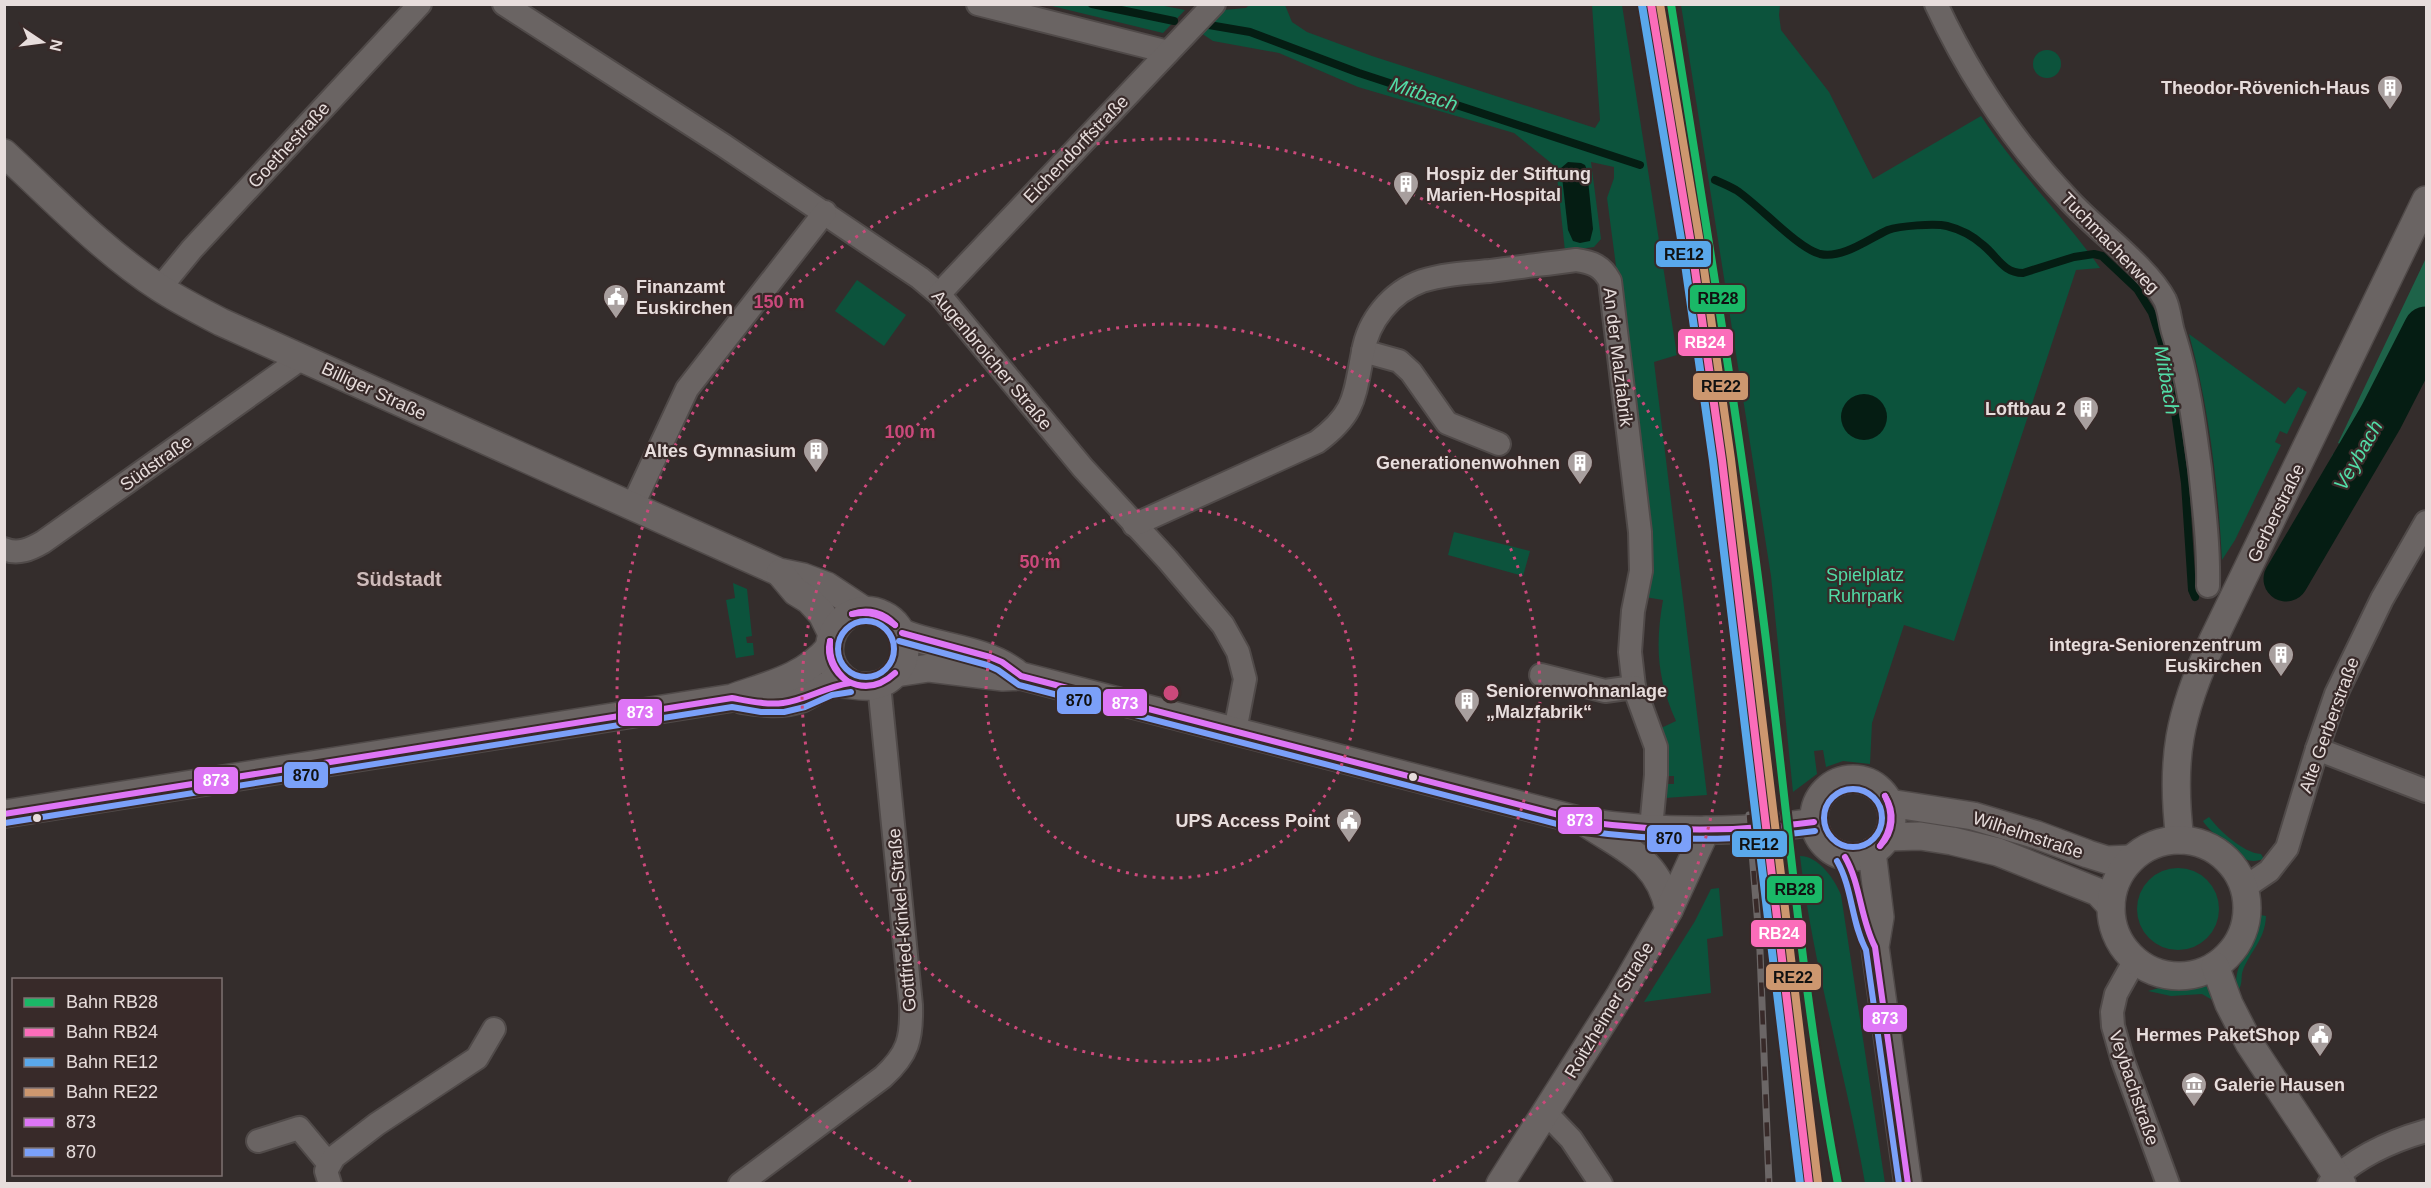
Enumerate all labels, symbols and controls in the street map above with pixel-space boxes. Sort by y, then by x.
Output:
north arrow [12,12,72,72]
text: N [47,38,66,53]
water label: Mitbach [1387,73,1461,115]
building icon: Theodor-Rövenich-Haus [2375,73,2405,111]
place label: Theodor-Rövenich-Haus [2161,78,2370,98]
street label: Eichendorffstraße [1020,91,1132,207]
street label: Goethestraße [244,98,334,192]
place label: Hospiz der Stiftung Marien-Hospital [1426,164,1591,205]
building icon: Hospiz der Stiftung Marien-Hospital [1391,169,1421,207]
street label: Tuchmacherweg [2057,188,2163,298]
line badge: RE12 [1655,240,1712,268]
text: RE12 [1664,246,1704,263]
place label: Finanzamt Euskirchen [636,277,733,318]
public building icon: Finanzamt Euskirchen [601,282,631,320]
line badge: RB28 [1689,284,1746,313]
street label: Augenbroicher Straße [928,286,1056,434]
street label: An der Malzfabrik [1600,286,1637,429]
text: RB28 [1698,290,1739,307]
text: 150 m [753,292,805,312]
line badge: RB24 [1677,328,1734,357]
text: RB24 [1685,334,1726,351]
water label: Mitbach [2150,344,2184,416]
street label: Billiger Straße [319,358,429,424]
line badge: RE22 [1692,372,1749,401]
text: RE22 [1701,378,1741,395]
building icon: Loftbau 2 [2071,394,2101,432]
place label: Loftbau 2 [1985,399,2066,419]
water label: Veybach [2329,416,2387,494]
text: 100 m [884,422,936,442]
street label: Südstraße [116,431,196,495]
building icon: Altes Gymnasium [801,436,831,474]
place label: Altes Gymnasium [644,441,796,461]
building icon: Generationenwohnen [1565,448,1595,486]
place label: Generationenwohnen [1376,453,1560,473]
street label: Gerberstraße [2244,461,2308,565]
text: 50 m [1019,552,1061,572]
park label: Spielplatz Ruhrpark [1826,565,1904,606]
district label: Südstadt [356,568,442,590]
place label: integra-Seniorenzentrum Euskirchen [2049,635,2262,676]
building icon: integra-Seniorenzentrum Euskirchen [2266,640,2296,678]
street label: Alte Gerberstraße [2295,654,2363,796]
place label: Seniorenwohnanlage „Malzfabrik“ [1486,681,1667,722]
centre of rings [1161,683,1181,703]
line badge: 870 [1056,686,1102,715]
building icon: Seniorenwohnanlage „Malzfabrik“ [1452,686,1482,724]
line badge: 873 [1102,688,1148,717]
text: 870 [1066,692,1092,709]
text: 873 [1112,695,1138,712]
line badge: 873 [617,698,663,727]
text: 873 [627,704,653,721]
line badge: 870 [283,761,329,789]
line badge: 873 [193,766,239,795]
text: 870 [293,767,319,784]
unlabelled marker [1407,771,1419,783]
text: 873 [203,772,229,789]
public building icon: UPS Access Point [1334,806,1364,844]
line badge: 873 [1557,806,1603,835]
street label: Wilhelmstraße [1970,808,2086,862]
place label: UPS Access Point [1176,811,1330,831]
unlabelled marker [31,812,43,824]
text: 873 [1567,812,1593,829]
line badge: 870 [1646,824,1692,853]
street label: Gottfried-Kinkel-Straße [884,827,920,1013]
text: 870 [1656,830,1682,847]
line badge: RE12 [1731,830,1788,858]
text: RE12 [1739,836,1779,853]
line badge: RB28 [1766,875,1823,904]
text: RB28 [1775,881,1816,898]
line badge: RB24 [1750,919,1807,948]
text: RB24 [1759,925,1800,942]
street label: Roitzheimer Straße [1560,938,1658,1082]
line badge: RE22 [1765,963,1822,991]
text: RE22 [1773,969,1813,986]
legend [12,978,222,1176]
text: Bahn RB28 [66,992,158,1012]
line badge: 873 [1862,1004,1908,1033]
text: 873 [1872,1010,1898,1027]
public building icon: Hermes PaketShop [2305,1020,2335,1058]
text: Bahn RB24 [66,1022,158,1042]
place label: Hermes PaketShop [2136,1025,2300,1045]
street label: Veybachstraße [2105,1028,2163,1148]
text: Bahn RE12 [66,1052,158,1072]
museum icon: Galerie Hausen [2179,1070,2209,1108]
place label: Galerie Hausen [2214,1075,2345,1095]
text: Bahn RE22 [66,1082,158,1102]
text: 873 [66,1112,96,1132]
text: 870 [66,1142,96,1162]

